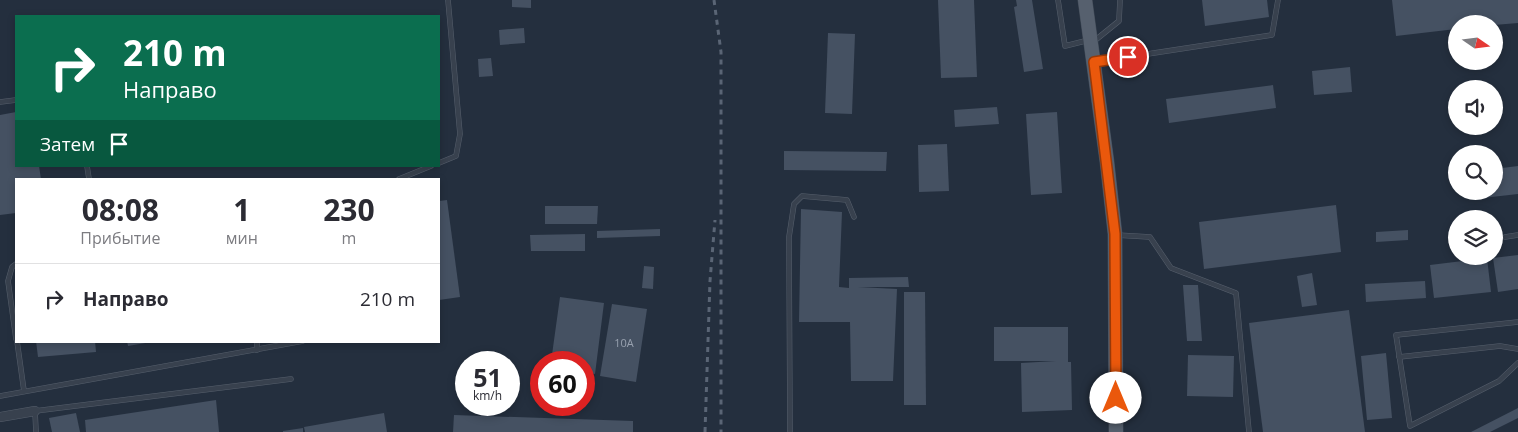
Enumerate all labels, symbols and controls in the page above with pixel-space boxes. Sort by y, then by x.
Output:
north arrow [1448,15,1502,70]
map controls [1448,15,1503,265]
text: 210 m [123,29,227,76]
icon: right [40,35,105,100]
pin [1107,36,1149,78]
icon: arrive [1114,43,1142,71]
text: Направо [123,74,217,104]
button: sound [1448,80,1503,135]
icon: arrive [105,130,133,158]
text: Затем [40,131,95,157]
button: search [1448,145,1503,200]
text: 08:08 [82,189,159,230]
text: 1 [233,189,250,230]
text: 230 [323,189,375,230]
button: layers [1448,210,1503,265]
text: Прибытие [80,227,160,249]
text: мин [226,227,258,249]
text: m [342,227,356,249]
icon: right [40,285,68,313]
text: Направо [83,286,169,312]
text: 210 m [360,286,415,312]
house number: 10А [614,335,634,350]
speed limit sign: 60 [530,351,595,416]
text: 51 [473,360,502,394]
position arrow [1089,371,1141,423]
text: km/h [473,387,502,404]

